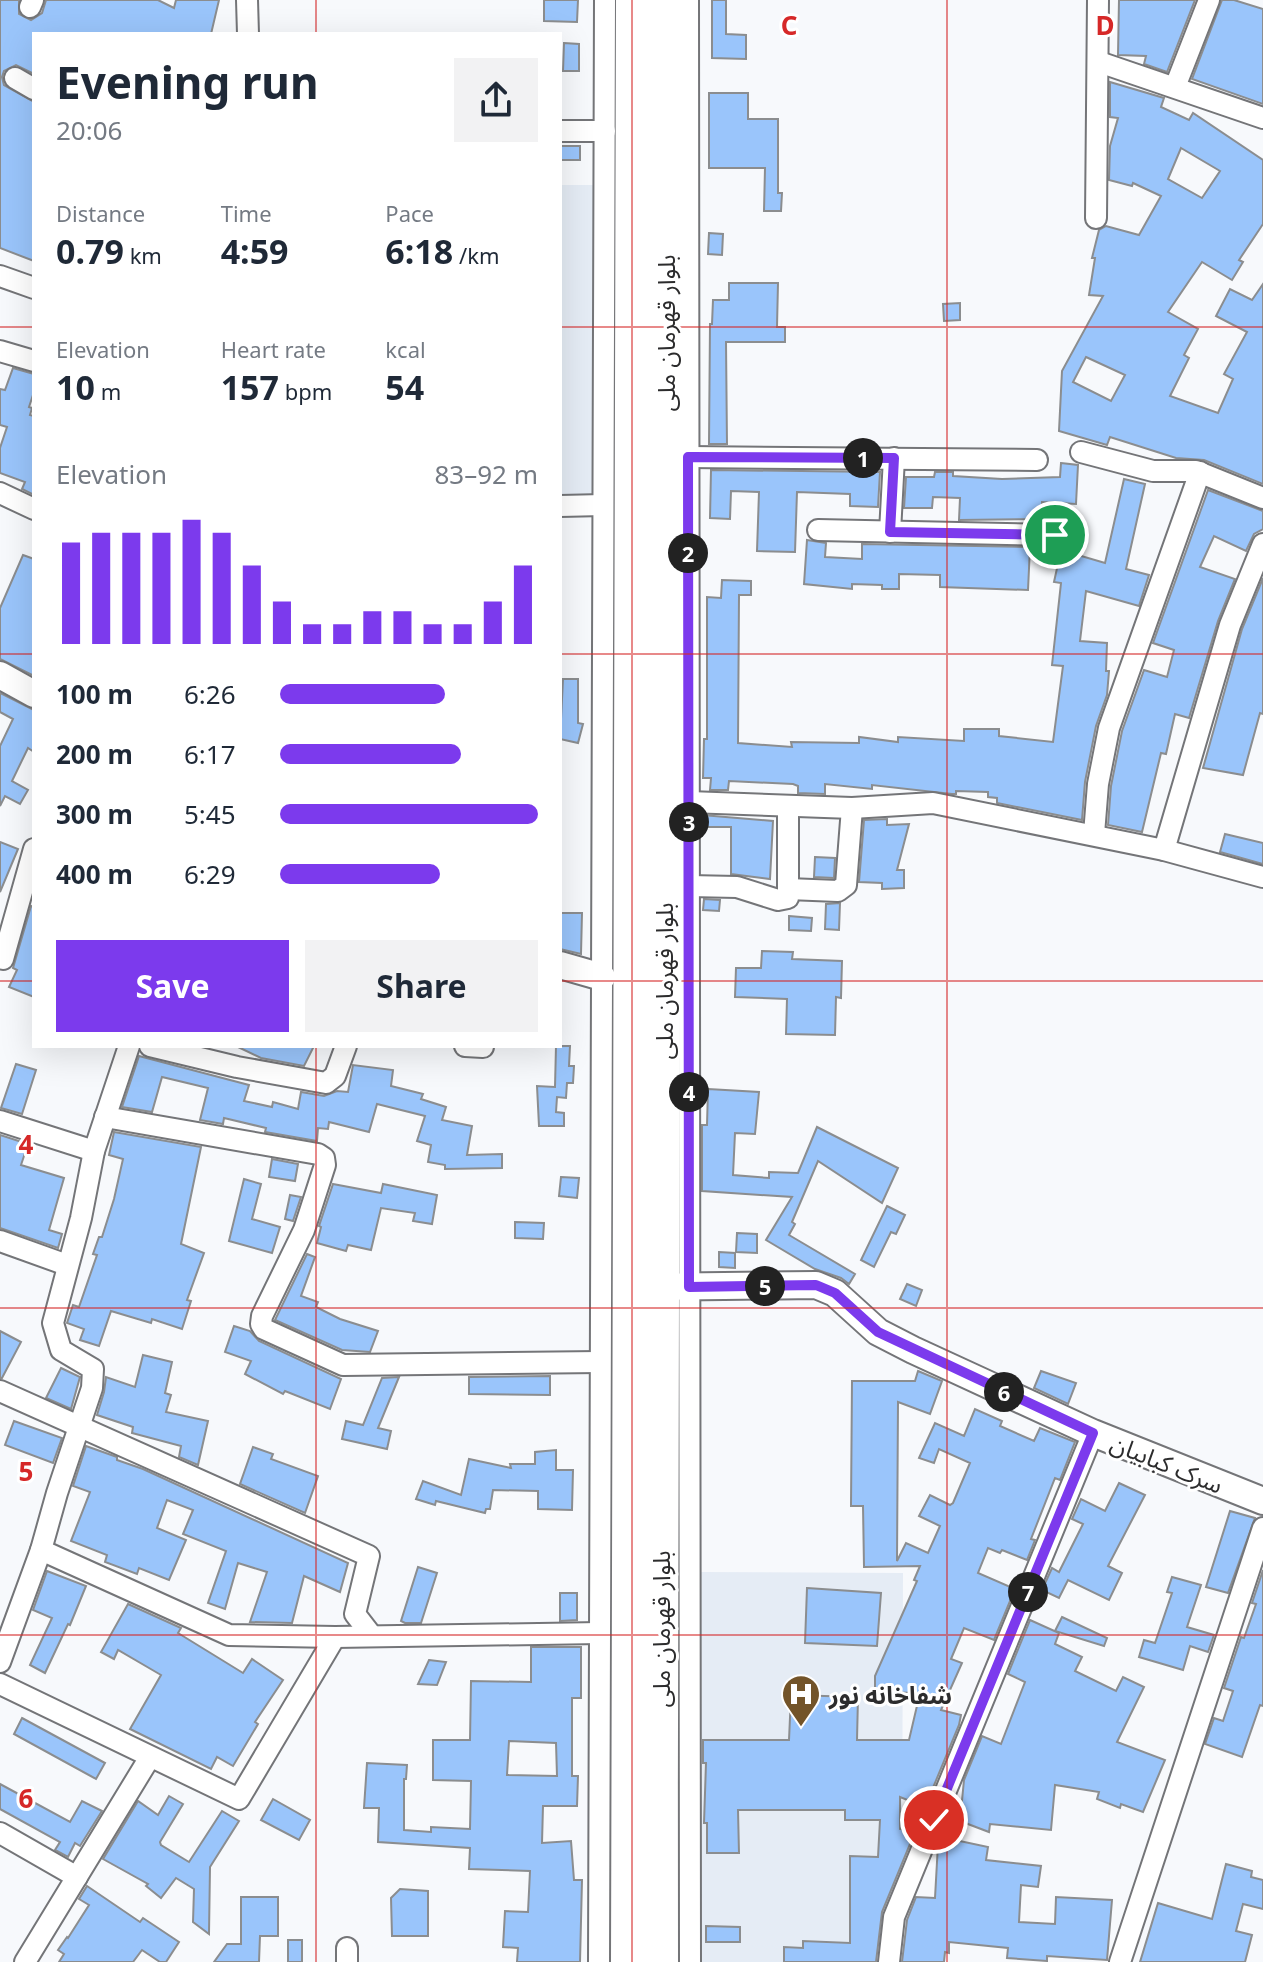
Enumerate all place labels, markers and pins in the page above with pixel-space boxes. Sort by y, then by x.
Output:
pin: 1 [843,438,883,478]
pin [1021,501,1089,569]
pin: 2 [668,533,708,573]
pin: 3 [669,802,709,842]
pin: 4 [669,1072,709,1112]
pin: 5 [745,1266,785,1306]
pin: 6 [984,1372,1024,1412]
pin: 7 [1008,1572,1048,1612]
hospital icon: شفاخانه نور [780,1673,822,1728]
place label: شفاخانه نور [828,1678,952,1711]
pin [900,1786,968,1854]

